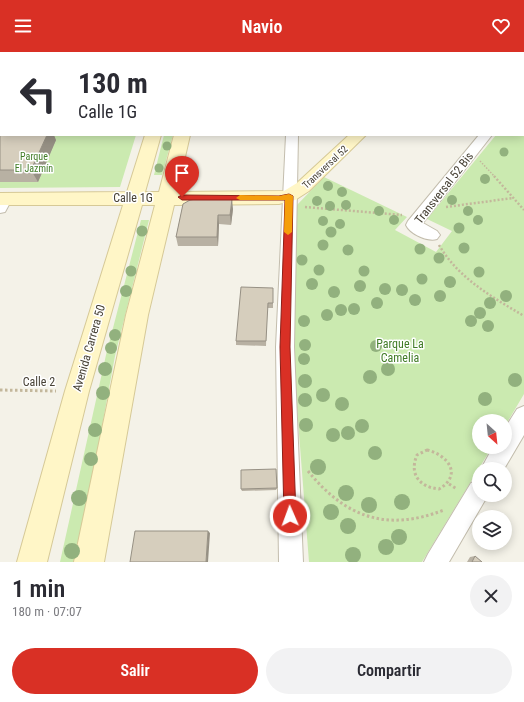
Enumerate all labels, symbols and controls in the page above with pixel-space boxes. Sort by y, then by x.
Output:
icon: menu [12,15,34,37]
icon: heart [490,15,512,37]
text: Navio [242,16,282,37]
text: 130 m [78,67,148,100]
icon: left [12,68,64,120]
text: Calle 1G [78,101,137,122]
street label: Transversal 52 [300,143,350,191]
street label: Transversal 52 Bis [412,150,476,226]
park label: Parque El Jazmín [15,151,53,174]
pin [165,156,199,197]
icon: arrive [171,162,193,184]
street label: Calle 1G [113,191,153,205]
street label: Avenida Carrera 50 [70,303,108,393]
park label: Parque La Camelia [376,337,424,365]
street label: Calle 2 [23,375,55,389]
north arrow [472,414,512,454]
map controls [472,414,512,550]
button: search [472,462,512,502]
position arrow [269,495,311,537]
button: layers [472,510,512,550]
text: 1 min [12,575,65,603]
button: close [470,575,512,617]
text: 180 m · 07:07 [12,604,82,619]
button: Salir [12,648,258,694]
button: Compartir [266,648,512,694]

